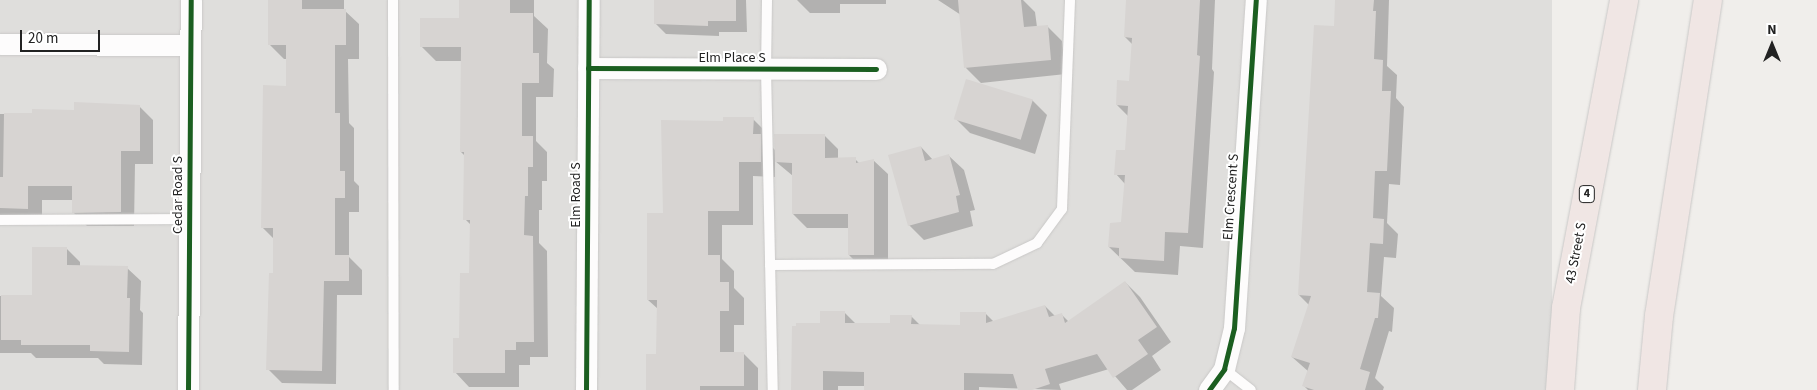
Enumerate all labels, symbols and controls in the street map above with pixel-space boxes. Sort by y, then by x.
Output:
scale bar [22,20,102,52]
north arrow [1747,20,1797,70]
text: N [1767,20,1777,40]
text: 20 m [28,28,58,49]
street label: Elm Place S [698,50,766,66]
street label: Elm Crescent S [1220,153,1242,241]
street label: Cedar Road S [170,156,186,234]
street label: Elm Road S [568,162,584,228]
road number: 4 [1578,184,1596,203]
street label: 43 Street S [1562,221,1590,285]

